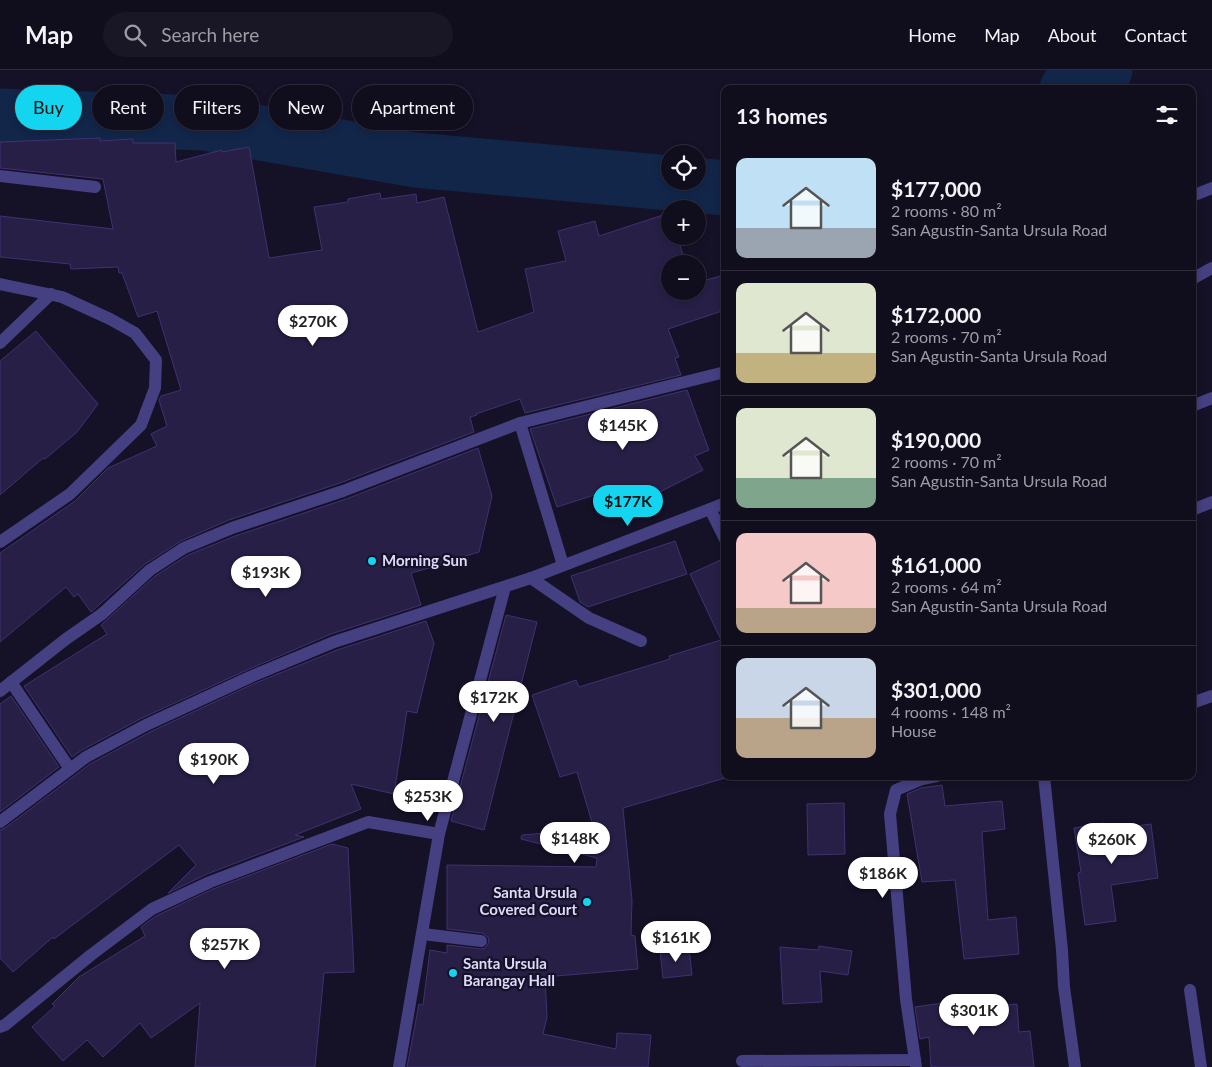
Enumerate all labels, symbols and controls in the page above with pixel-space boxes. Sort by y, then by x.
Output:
search box [103,12,453,57]
text: Map [25,20,73,49]
icon: search [121,21,149,49]
text: Search here [161,23,259,46]
text: Home [908,24,956,46]
text: Map [984,24,1020,46]
text: About [1048,24,1097,46]
text: Contact [1125,24,1187,46]
chip: Buy [15,85,82,130]
chip: Rent [92,85,164,130]
chip: Filters [174,85,259,130]
chip: New [269,85,342,130]
chip: Apartment [352,85,473,130]
icon: filters [1153,101,1181,129]
text: 13 homes [736,103,827,128]
map controls [661,145,706,300]
button: locate [661,145,706,190]
text: $177,000 [891,176,981,201]
icon: home [776,178,836,238]
button: + [661,200,706,245]
text: 2 rooms · 80 m² [891,201,1002,220]
text: San Agustin-Santa Ursula Road [891,220,1107,239]
button: − [661,255,706,300]
text: $172,000 [891,302,981,327]
icon: home [776,303,836,363]
pin: $270K [278,304,348,347]
text: $270K [289,311,337,330]
text: 2 rooms · 70 m² [891,327,1002,346]
text: San Agustin-Santa Ursula Road [891,346,1107,365]
pin: $145K [588,408,658,451]
text: $145K [599,415,647,434]
text: $190,000 [891,427,981,452]
icon: home [776,428,836,488]
text: 2 rooms · 70 m² [891,452,1002,471]
text: San Agustin-Santa Ursula Road [891,471,1107,490]
pin: $177K [593,484,663,527]
text: $177K [604,491,652,510]
place label: Morning Sun [382,551,467,569]
text: $161,000 [891,552,981,577]
icon: home [776,553,836,613]
marker: Morning Sun [366,555,378,567]
pin: $193K [231,556,301,598]
text: $193K [242,562,290,581]
text: 2 rooms · 64 m² [891,577,1002,596]
text: San Agustin-Santa Ursula Road [891,596,1107,615]
text: $301,000 [891,677,981,702]
icon: home [776,678,836,738]
pin: $172K [459,680,529,723]
text: $172K [470,687,518,706]
text: 4 rooms · 148 m² [891,702,1011,721]
text: House [891,721,936,740]
pin: $190K [179,742,249,785]
text: $190K [190,749,238,768]
pin: $253K [393,780,463,822]
text: $253K [404,786,452,805]
pin: $148K [540,822,610,864]
pin: $260K [1077,822,1147,865]
text: $148K [551,828,599,847]
text: $260K [1088,829,1136,848]
pin: $186K [848,856,918,899]
text: $186K [859,863,907,882]
place label: Santa Ursula Covered Court [480,883,577,918]
marker: Santa Ursula Covered Court [581,896,593,908]
pin: $161K [641,920,711,963]
text: $161K [652,927,700,946]
pin: $257K [190,928,260,970]
text: $257K [201,934,249,953]
place label: Santa Ursula Barangay Hall [463,954,555,989]
marker: Santa Ursula Barangay Hall [447,967,459,979]
pin: $301K [939,994,1009,1036]
text: $301K [950,1000,998,1019]

